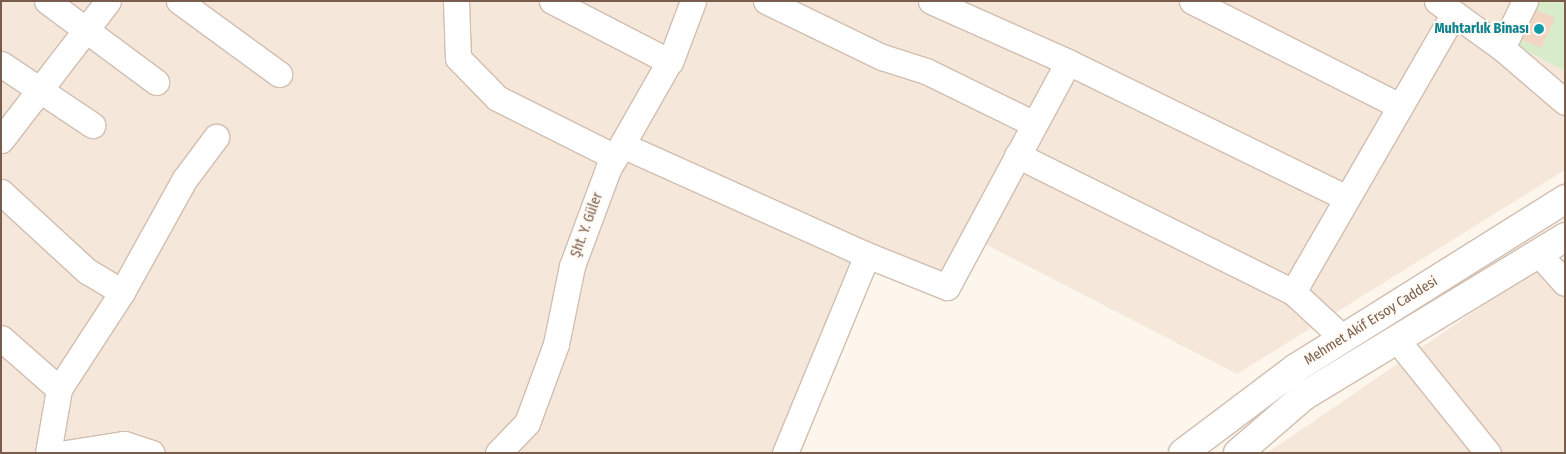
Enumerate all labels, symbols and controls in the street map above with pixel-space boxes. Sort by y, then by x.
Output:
place label: Muhtarlık Binası [1435,21,1529,37]
marker: Muhtarlık Binası [1533,23,1545,35]
street label: Şht. Y. Güler [567,190,607,260]
street label: Mehmet Akif Ersoy Caddesi [1301,273,1441,369]

